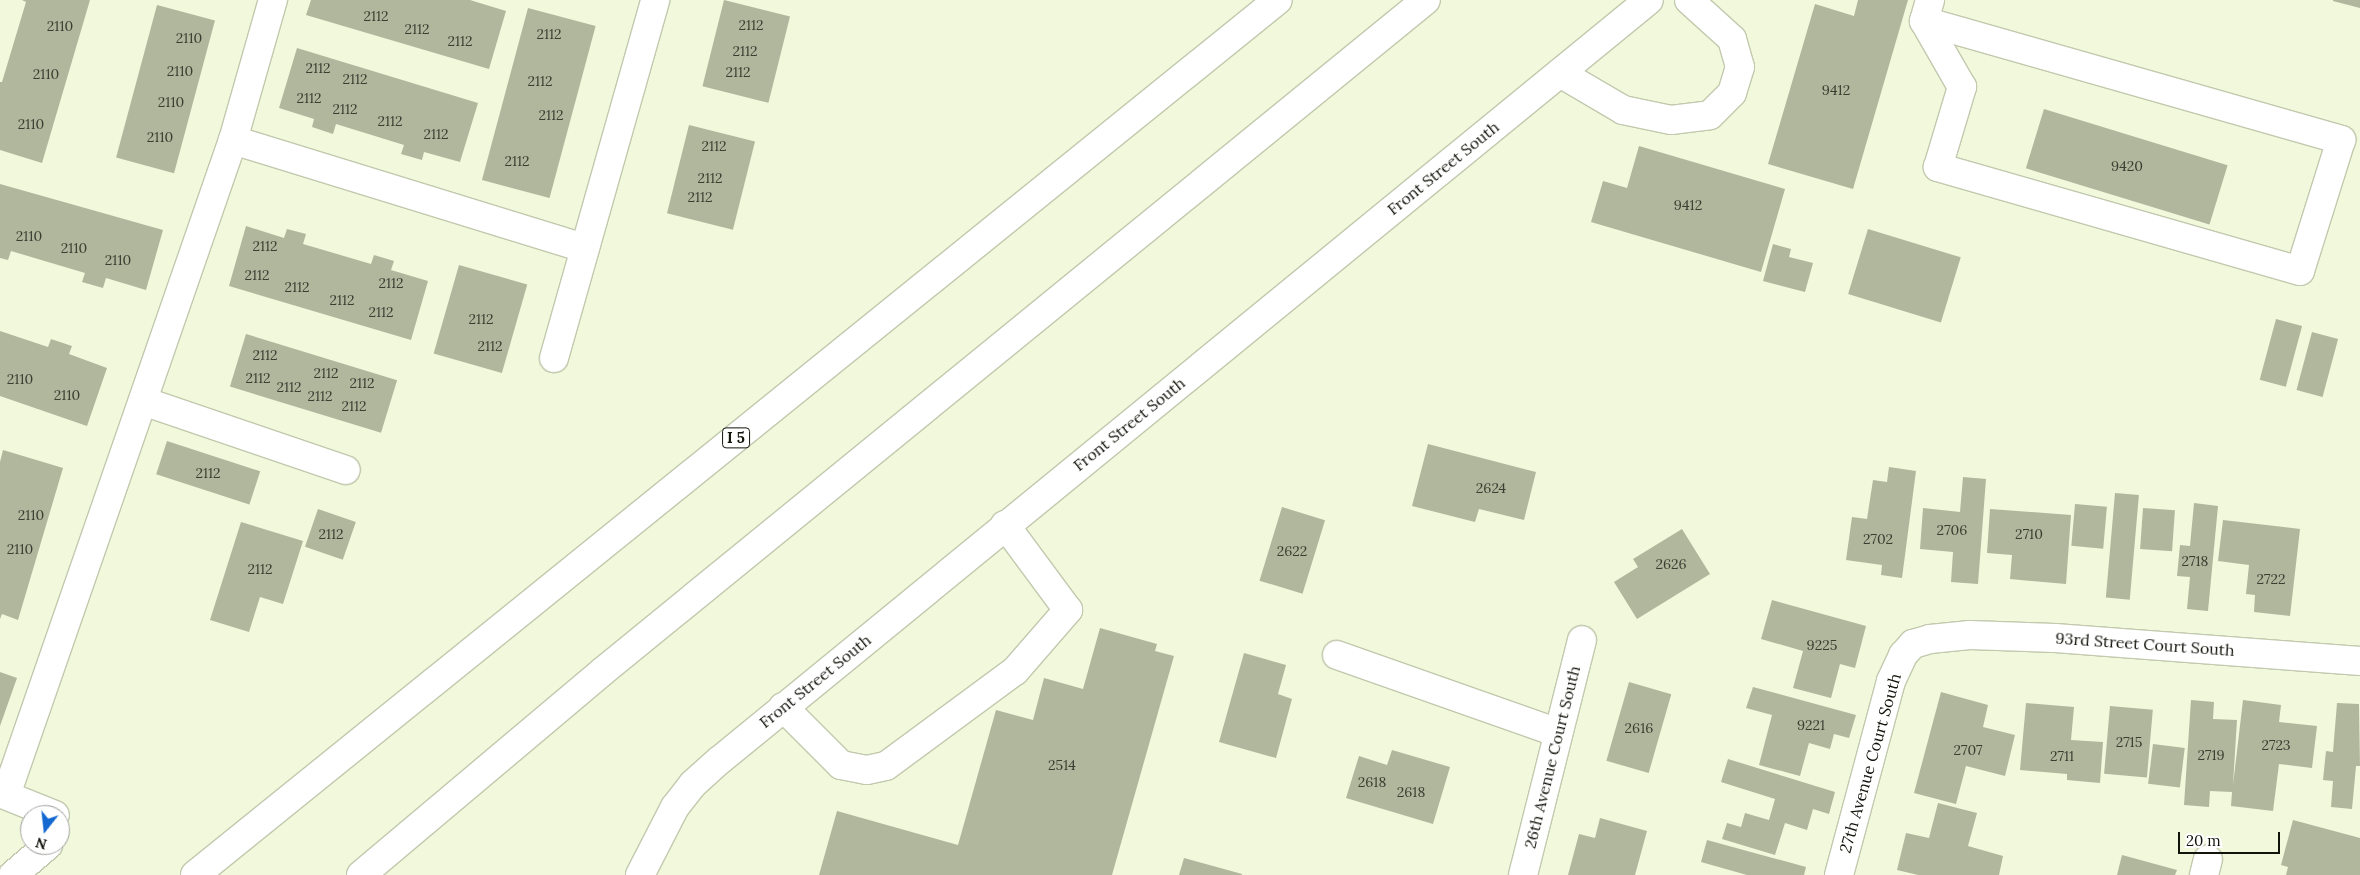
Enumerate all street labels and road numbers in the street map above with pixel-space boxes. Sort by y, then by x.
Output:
street label: Front Street South [1383,117,1503,219]
street label: Front Street South [1069,373,1189,475]
road number: I 5 [721,426,751,450]
street label: 93rd Street Court South [2055,628,2235,660]
street label: Front Street South [755,630,875,732]
street label: 26th Avenue Court South [1520,664,1584,850]
street label: 27th Avenue Court South [1835,671,1905,855]

